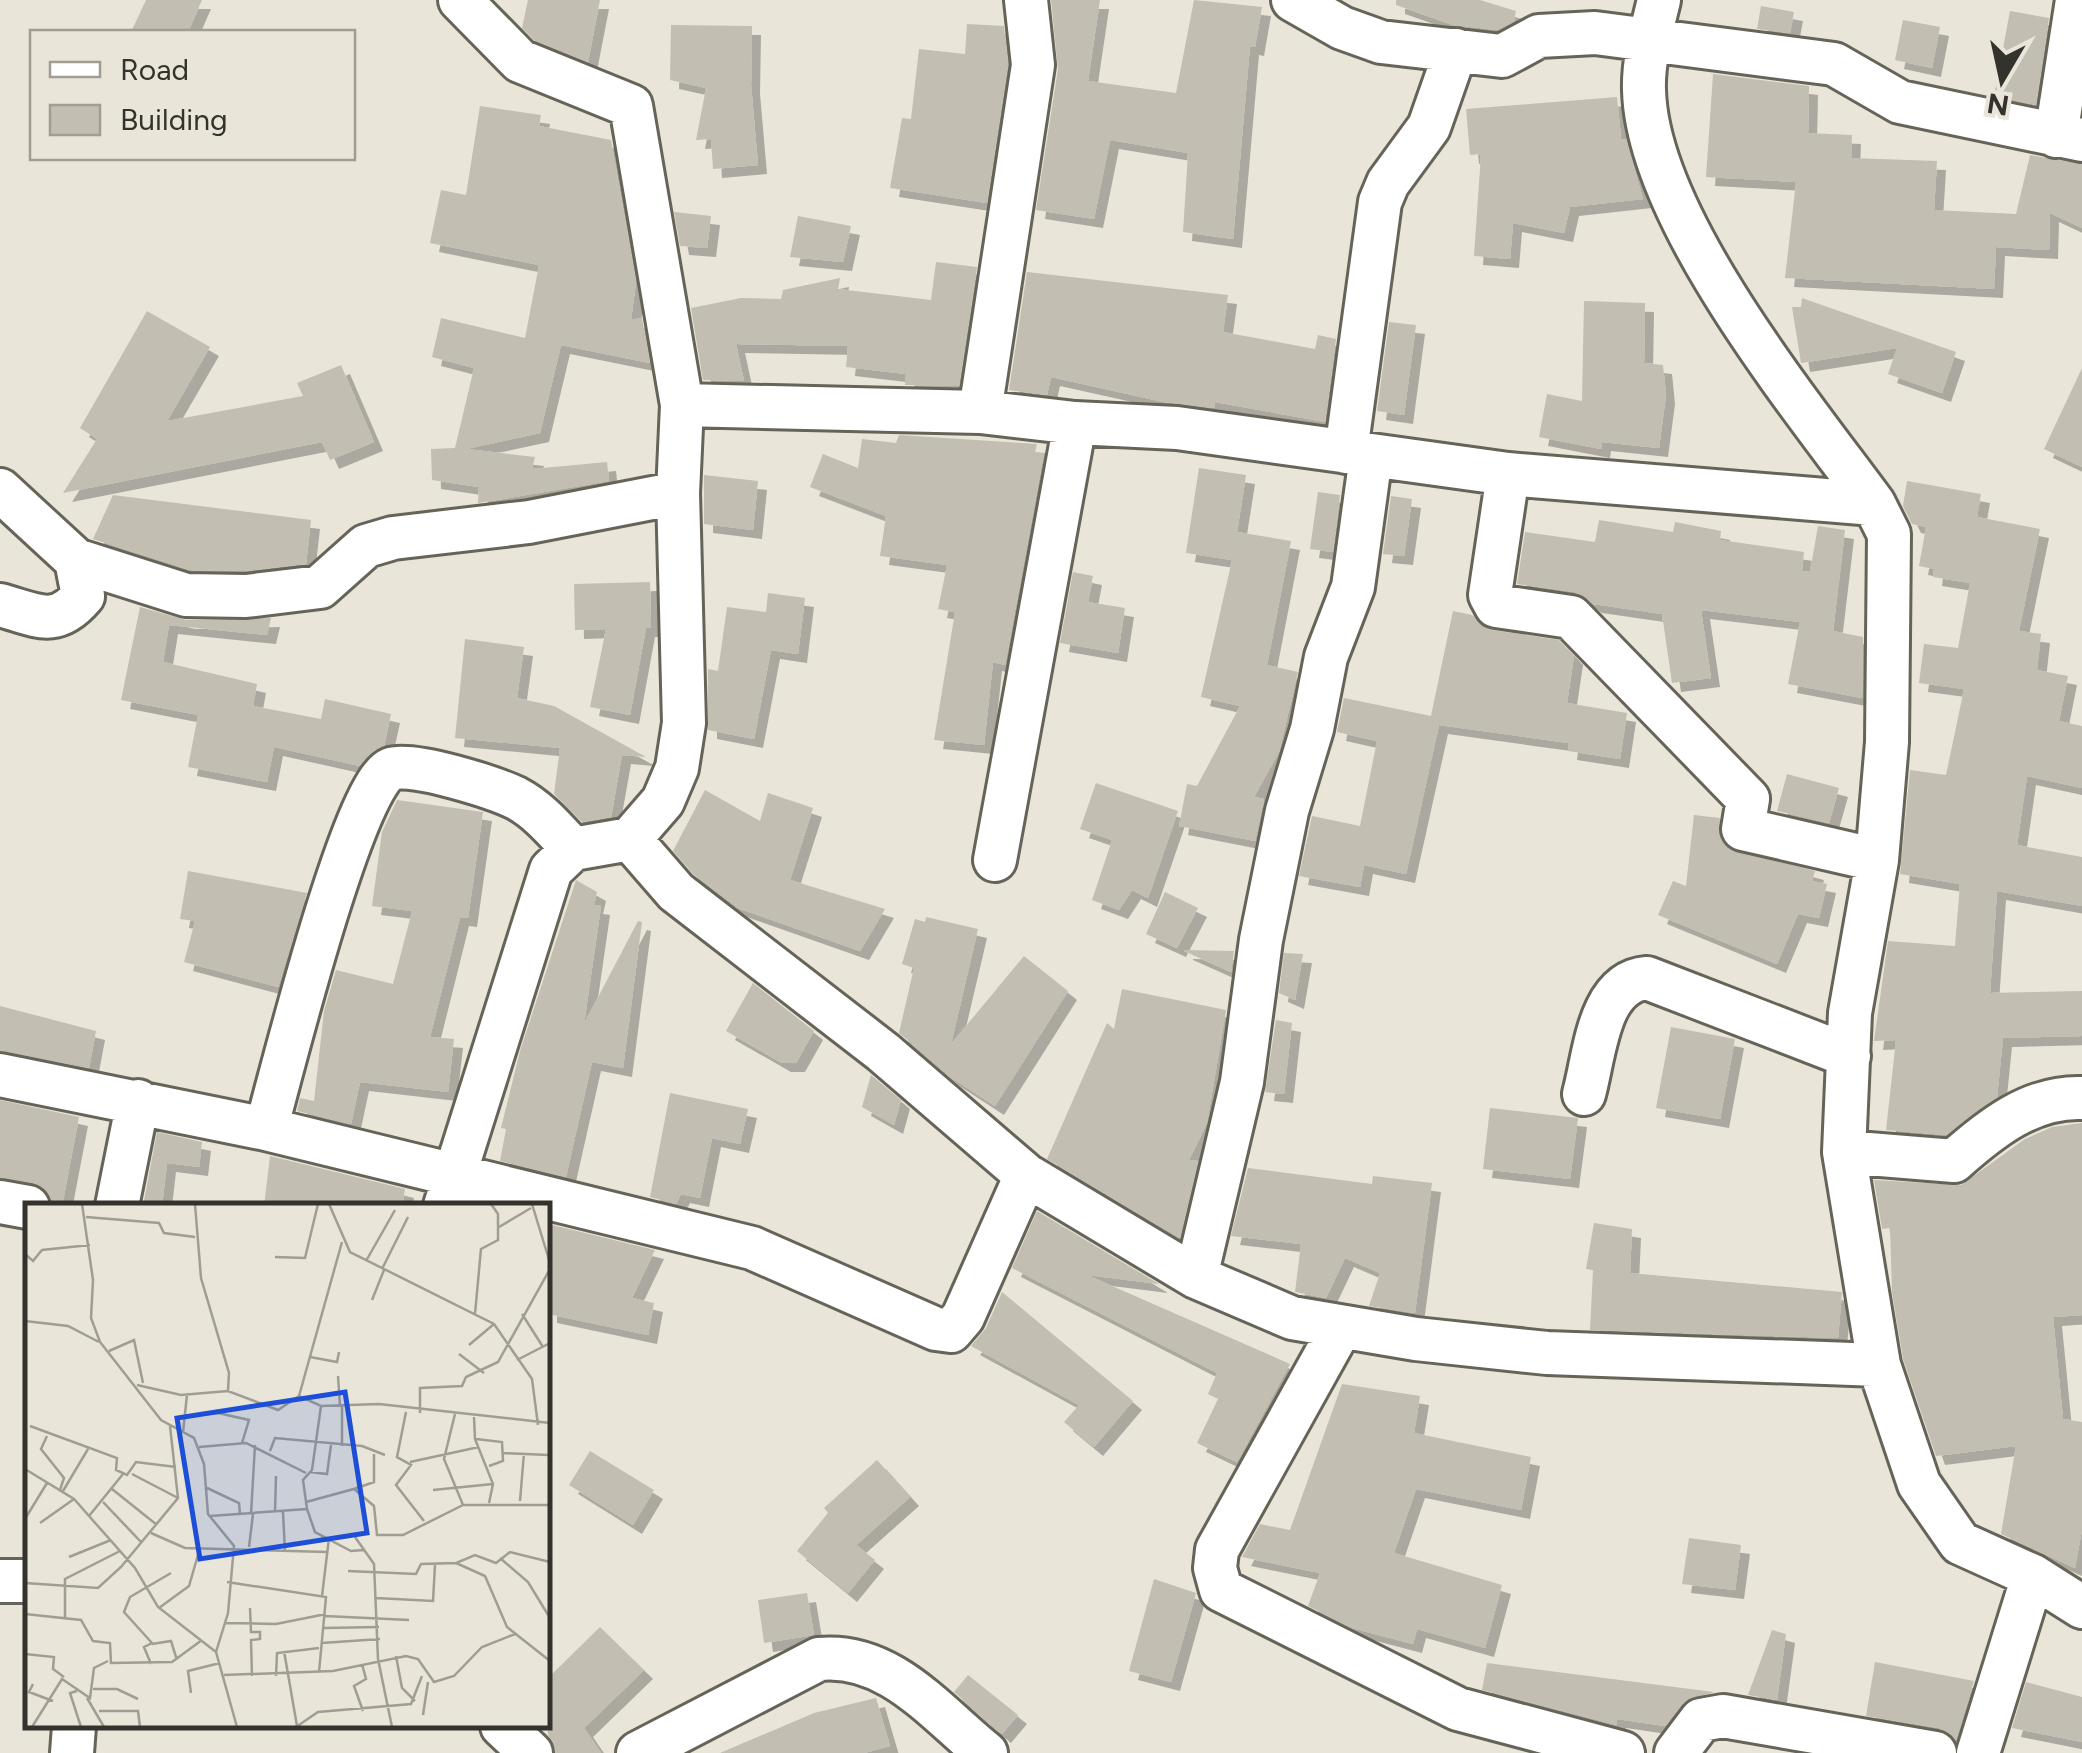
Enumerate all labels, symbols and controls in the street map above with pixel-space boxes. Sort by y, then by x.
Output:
legend [30,30,355,160]
north arrow [1952,30,2052,130]
text: Road [120,51,189,88]
text: N [1985,86,2011,123]
text: Building [120,101,228,138]
inset map [25,1203,550,1728]

